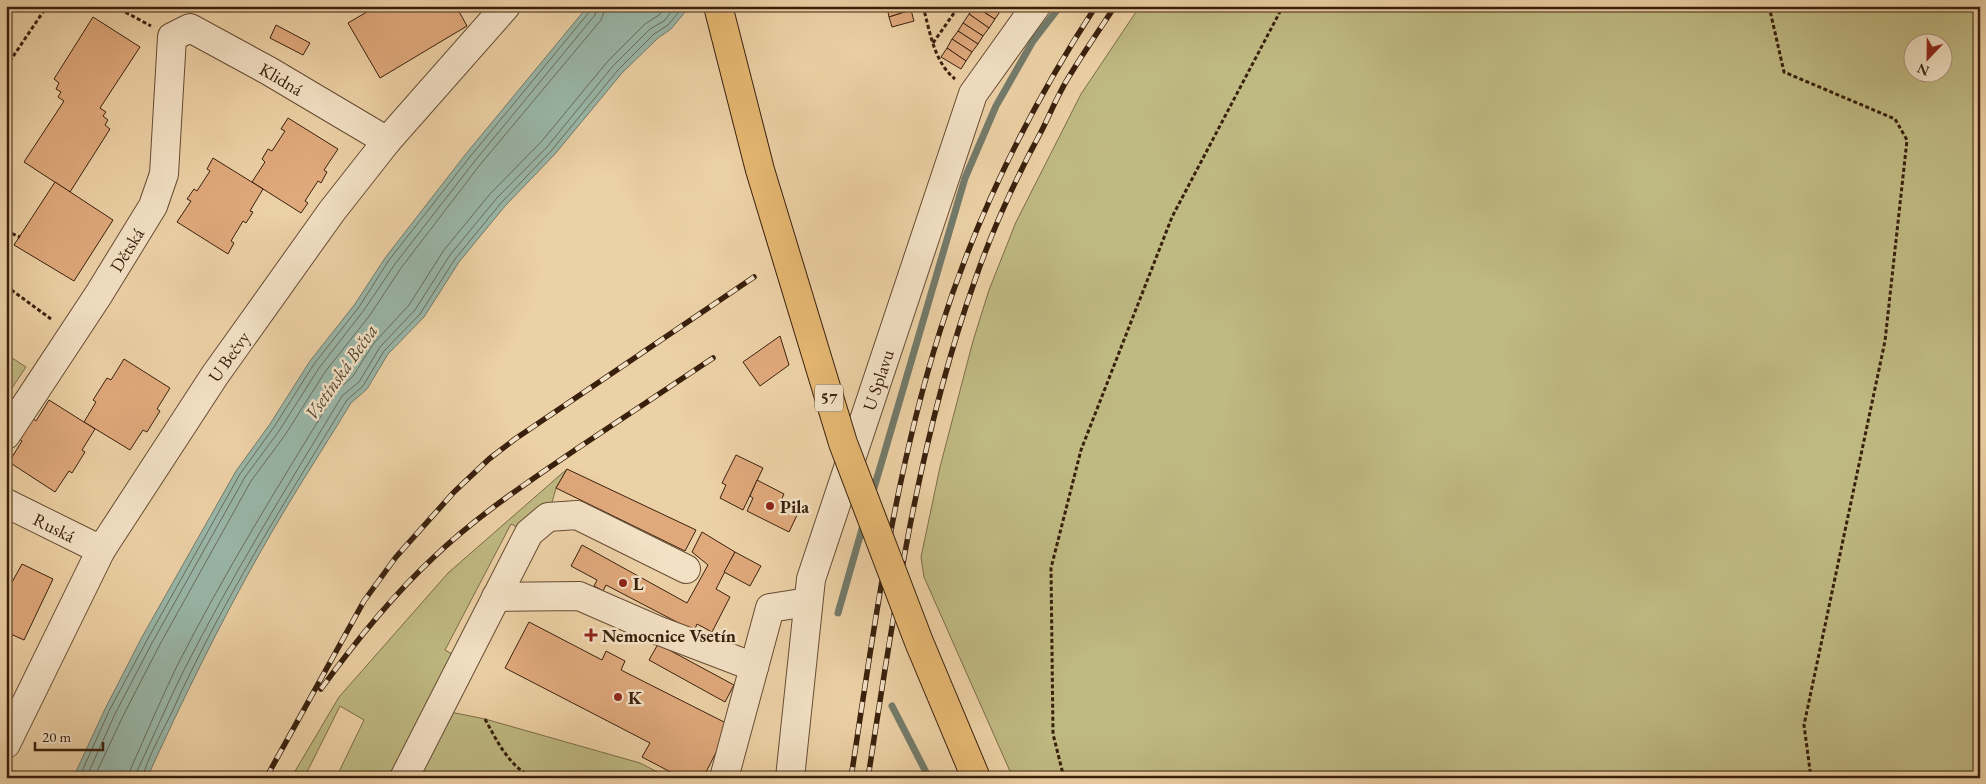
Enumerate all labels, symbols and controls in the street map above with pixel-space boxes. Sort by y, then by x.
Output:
north arrow [1904,32,1954,82]
street label: Klidná [256,57,308,101]
text: N [1914,59,1932,81]
street label: Dětská [104,223,149,276]
water label: Vsetínská Bečva [299,319,383,425]
street label: U Bečvy [202,326,254,386]
street label: U Splavu [857,346,899,413]
road number: 57 [815,384,843,412]
place label: Pila [780,495,809,518]
marker: Pila [764,500,776,512]
street label: Ruská [30,507,80,547]
place label: L [633,572,644,595]
marker: L [617,577,629,589]
place label: Nemocnice Vsetín [602,624,736,647]
marker: Nemocnice Vsetín [584,628,598,642]
place label: K [628,686,642,709]
marker: K [612,691,624,703]
scale bar [35,719,102,751]
text: 20 m [42,727,71,746]

